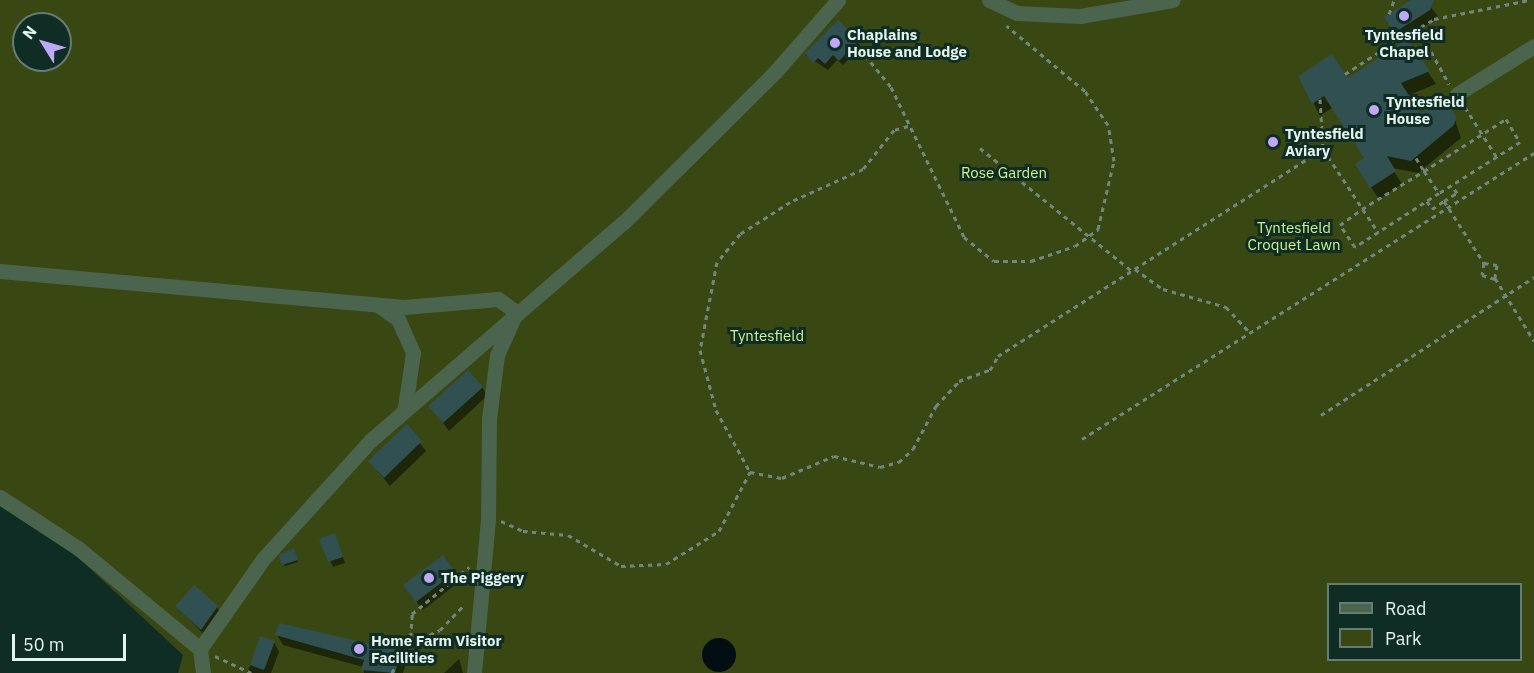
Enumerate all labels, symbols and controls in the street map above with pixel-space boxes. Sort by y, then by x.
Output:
marker: Tyntesfield Chapel [1397,9,1411,23]
north arrow [12,12,72,72]
text: N [18,22,41,43]
place label: Chaplains House and Lodge [847,25,967,60]
place label: Tyntesfield Chapel [1365,25,1443,60]
marker: Chaplains House and Lodge [828,36,842,50]
place label: Tyntesfield House [1386,92,1465,127]
marker: Tyntesfield House [1367,103,1381,117]
place label: Tyntesfield Aviary [1285,124,1364,159]
marker: Tyntesfield Aviary [1266,135,1280,149]
park label: Rose Garden [961,164,1047,182]
park label: Tyntesfield Croquet Lawn [1248,218,1340,253]
park label: Tyntesfield [730,327,804,345]
place label: The Piggery [441,569,524,587]
marker: The Piggery [422,571,436,585]
legend [1327,583,1522,661]
text: Road [1385,597,1426,620]
scale bar [15,622,129,660]
text: Park [1385,627,1421,650]
place label: Home Farm Visitor Facilities [371,631,502,666]
text: 50 m [23,633,65,656]
marker: Home Farm Visitor Facilities [352,642,366,656]

